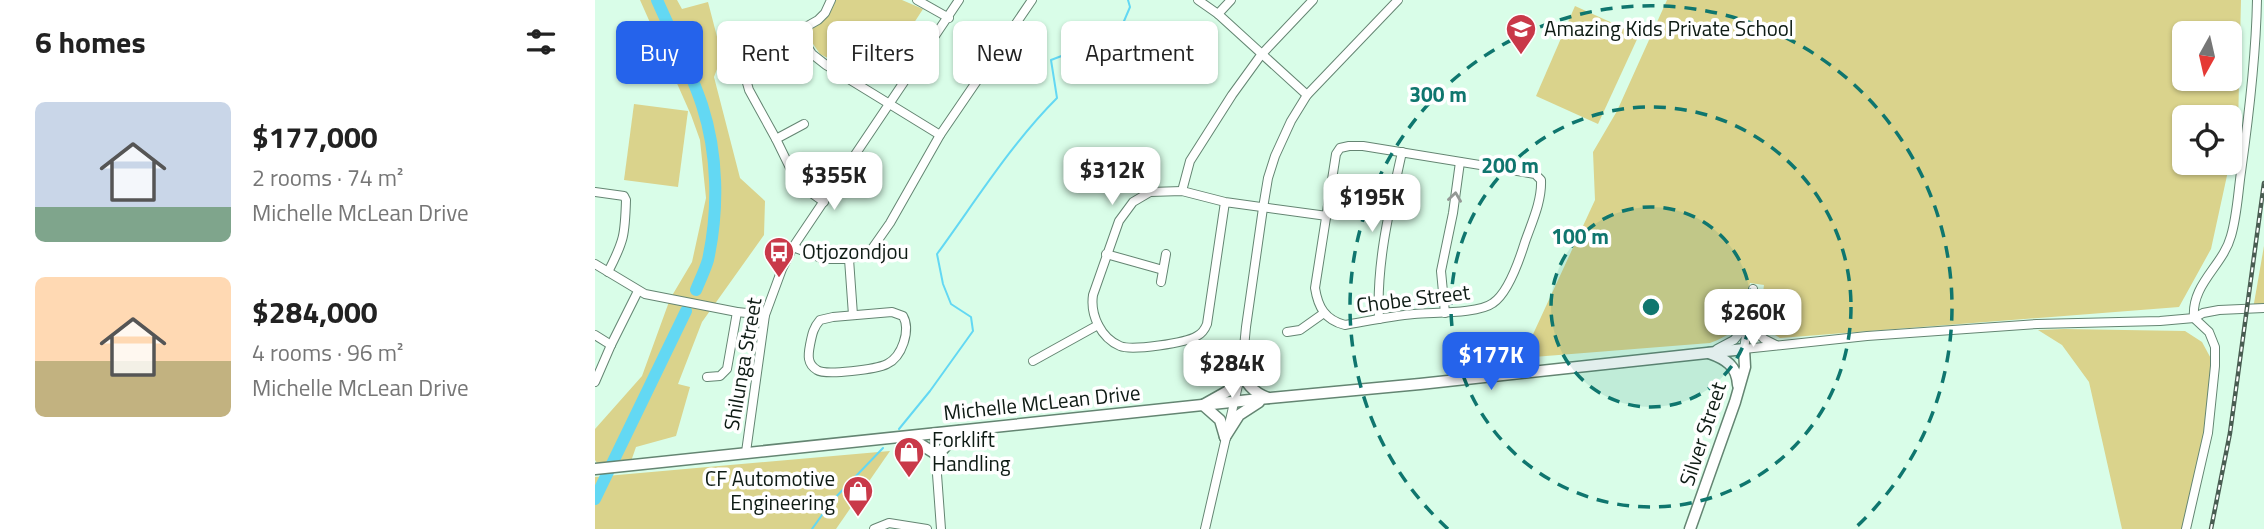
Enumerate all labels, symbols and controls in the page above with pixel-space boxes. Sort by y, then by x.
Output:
school or university icon: Amazing Kids Private School [1504,12,1538,56]
place label: Amazing Kids Private School [1544,12,1794,44]
text: 6 homes [35,19,146,65]
chip: Buy [616,21,703,84]
chip: Rent [717,21,813,84]
chip: Filters [827,21,939,84]
chip: New [953,21,1047,84]
chip: Apartment [1061,21,1218,84]
north arrow [2172,21,2242,91]
map controls [2172,21,2242,175]
icon: filters [522,23,560,61]
text: 300 m [1409,78,1467,110]
button: locate [2172,105,2242,175]
text: $177,000 [252,114,378,160]
icon: home [91,130,175,214]
pin: $312K [1063,148,1161,207]
text: 200 m [1481,149,1539,181]
pin: $355K [785,152,883,212]
text: $312K [1079,152,1145,187]
text: $355K [801,157,867,192]
text: 2 rooms · 74 m² [252,160,403,195]
pin: $195K [1323,174,1421,234]
text: $195K [1339,179,1405,214]
one-way arrow [1447,191,1462,203]
text: Michelle McLean Drive [252,195,469,230]
text: 100 m [1551,220,1609,252]
bus stop icon: Otjozondjou [762,235,796,279]
place label: Otjozondjou [802,235,909,267]
street label: Chobe Street [1354,275,1472,321]
text: $284,000 [252,289,378,335]
pin: $260K [1704,290,1802,349]
street label: Shilunga Street [715,294,770,433]
text: $260K [1720,294,1786,329]
centre of rings [1639,295,1663,319]
icon: home [91,305,175,389]
pin: $177K [1442,332,1540,392]
text: 4 rooms · 96 m² [252,335,403,370]
text: $177K [1458,337,1524,372]
pin: $284K [1183,340,1281,400]
text: $284K [1199,345,1265,380]
text: Michelle McLean Drive [252,370,469,405]
street label: Michelle McLean Drive [942,376,1142,428]
street label: Silver Street [1670,377,1734,490]
place label: Forklift Handling [932,423,1011,479]
shop icon: Forklift Handling [892,435,926,479]
place label: CF Automotive Engineering [705,462,835,518]
shop icon: CF Automotive Engineering [841,474,875,518]

